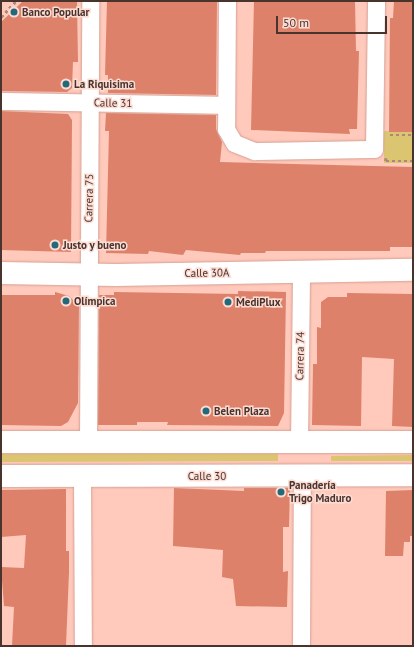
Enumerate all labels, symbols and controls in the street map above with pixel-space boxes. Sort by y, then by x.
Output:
place label: Banco Popular [22,5,89,19]
marker: Banco Popular [9,7,19,17]
scale bar [278,8,389,34]
text: 50 m [283,15,309,30]
place label: La Riquisima [74,77,134,91]
marker: La Riquisima [61,79,71,89]
street label: Calle 31 [94,96,132,110]
street label: Carrera 75 [82,174,96,222]
place label: Justo y bueno [63,238,127,252]
marker: Justo y bueno [50,240,60,250]
street label: Calle 30A [184,266,230,280]
place label: Olímpica [74,294,116,308]
place label: MediPlux [236,295,280,309]
marker: Olímpica [61,296,71,306]
marker: MediPlux [223,297,233,307]
street label: Carrera 74 [293,332,307,380]
place label: Belen Plaza [214,404,269,418]
marker: Belen Plaza [201,406,211,416]
street label: Calle 30 [188,469,226,483]
place label: Panadería Trigo Maduro [289,479,351,505]
marker: Panadería Trigo Maduro [276,487,286,497]

